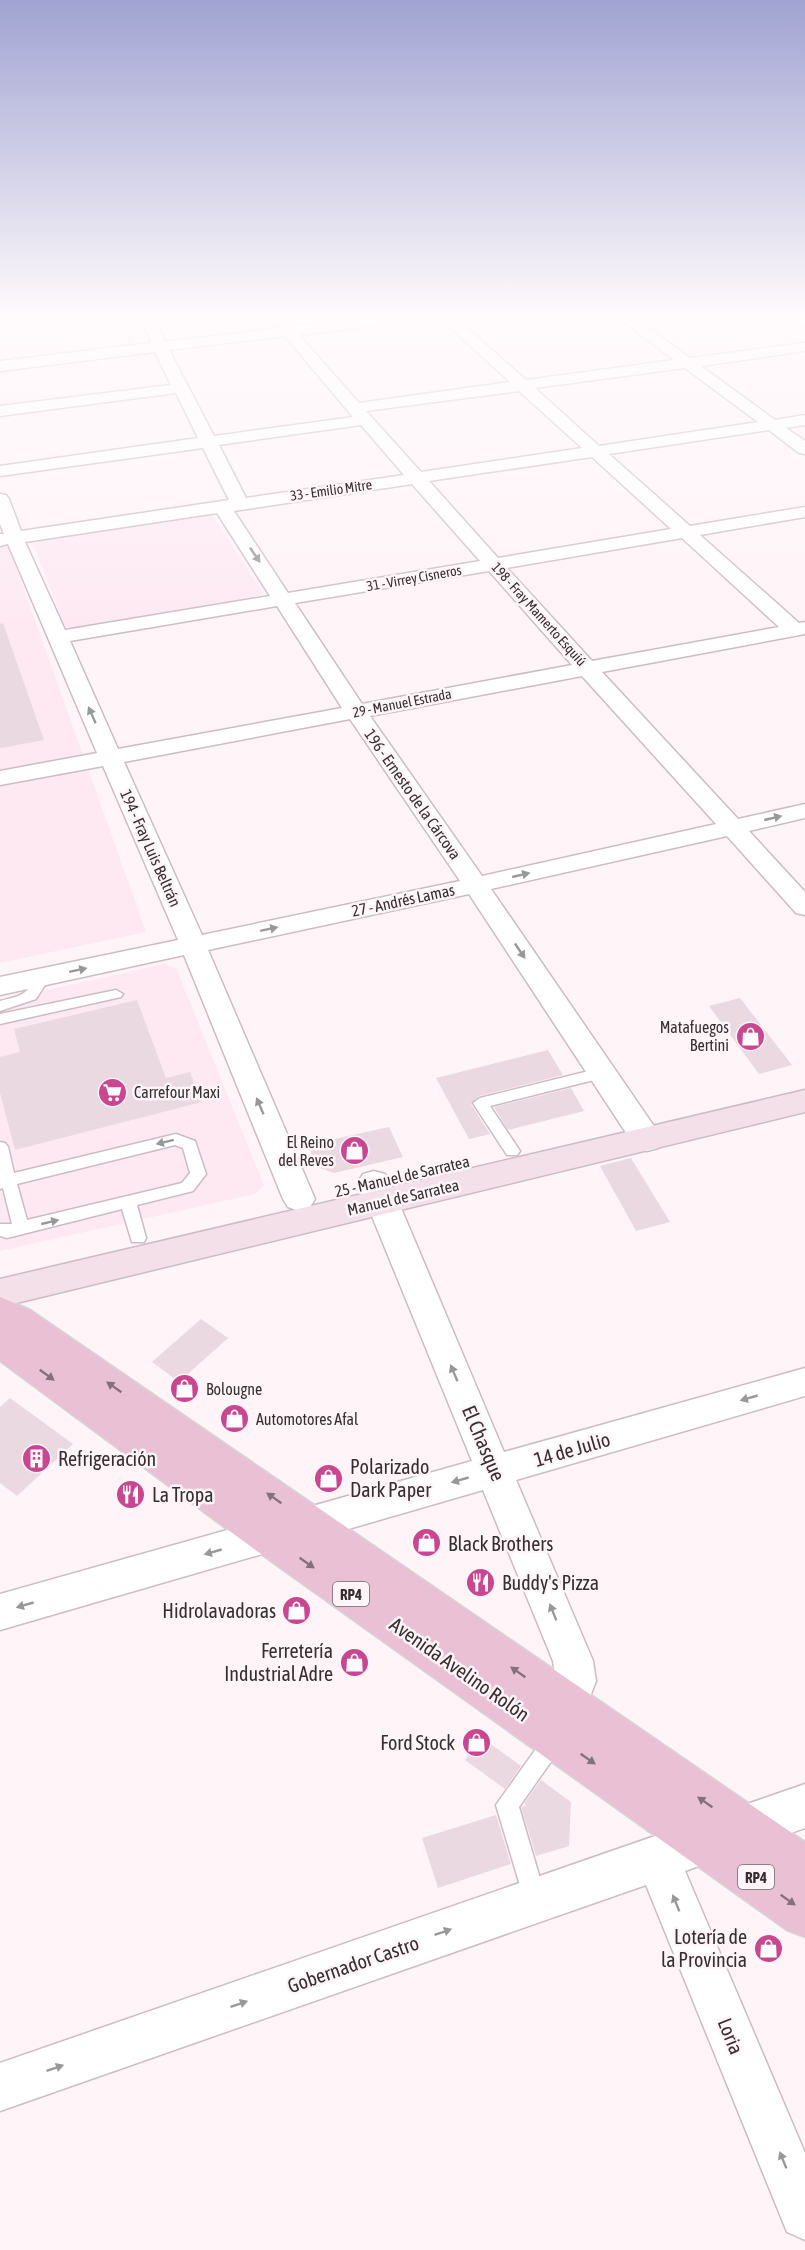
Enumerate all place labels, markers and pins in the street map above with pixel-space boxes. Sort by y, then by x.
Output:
place label: Matafuegos Bertini [660,1018,729,1054]
shop icon: Matafuegos Bertini [734,1020,766,1052]
supermarket icon: Carrefour Maxi [97,1076,129,1108]
place label: Carrefour Maxi [134,1083,220,1101]
place label: El Reino del Reves [278,1133,334,1169]
shop icon: El Reino del Reves [339,1135,371,1167]
shop icon: Bolougne [169,1373,201,1405]
place label: Bolougne [206,1380,262,1399]
shop icon: Automotores Afal [219,1403,251,1435]
place label: Automotores Afal [256,1410,359,1428]
building icon: Refrigeración [21,1442,53,1474]
place label: Refrigeración [58,1447,156,1470]
place label: Polarizado Dark Paper [350,1455,432,1501]
shop icon: Polarizado Dark Paper [313,1462,345,1494]
restaurant icon: La Tropa [115,1478,147,1510]
place label: La Tropa [152,1483,213,1506]
shop icon: Black Brothers [411,1527,443,1559]
place label: Black Brothers [448,1532,553,1555]
restaurant icon: Buddy's Pizza [465,1566,497,1598]
place label: Buddy's Pizza [502,1571,599,1594]
shop icon: Hidrolavadoras [281,1594,313,1626]
place label: Hidrolavadoras [162,1599,276,1622]
place label: Ferretería Industrial Adre [224,1639,333,1685]
shop icon: Ferretería Industrial Adre [338,1646,370,1678]
shop icon: Ford Stock [460,1726,492,1758]
place label: Ford Stock [380,1731,455,1754]
place label: Lotería de la Provincia [661,1925,747,1971]
shop icon: Lotería de la Provincia [752,1932,784,1964]

